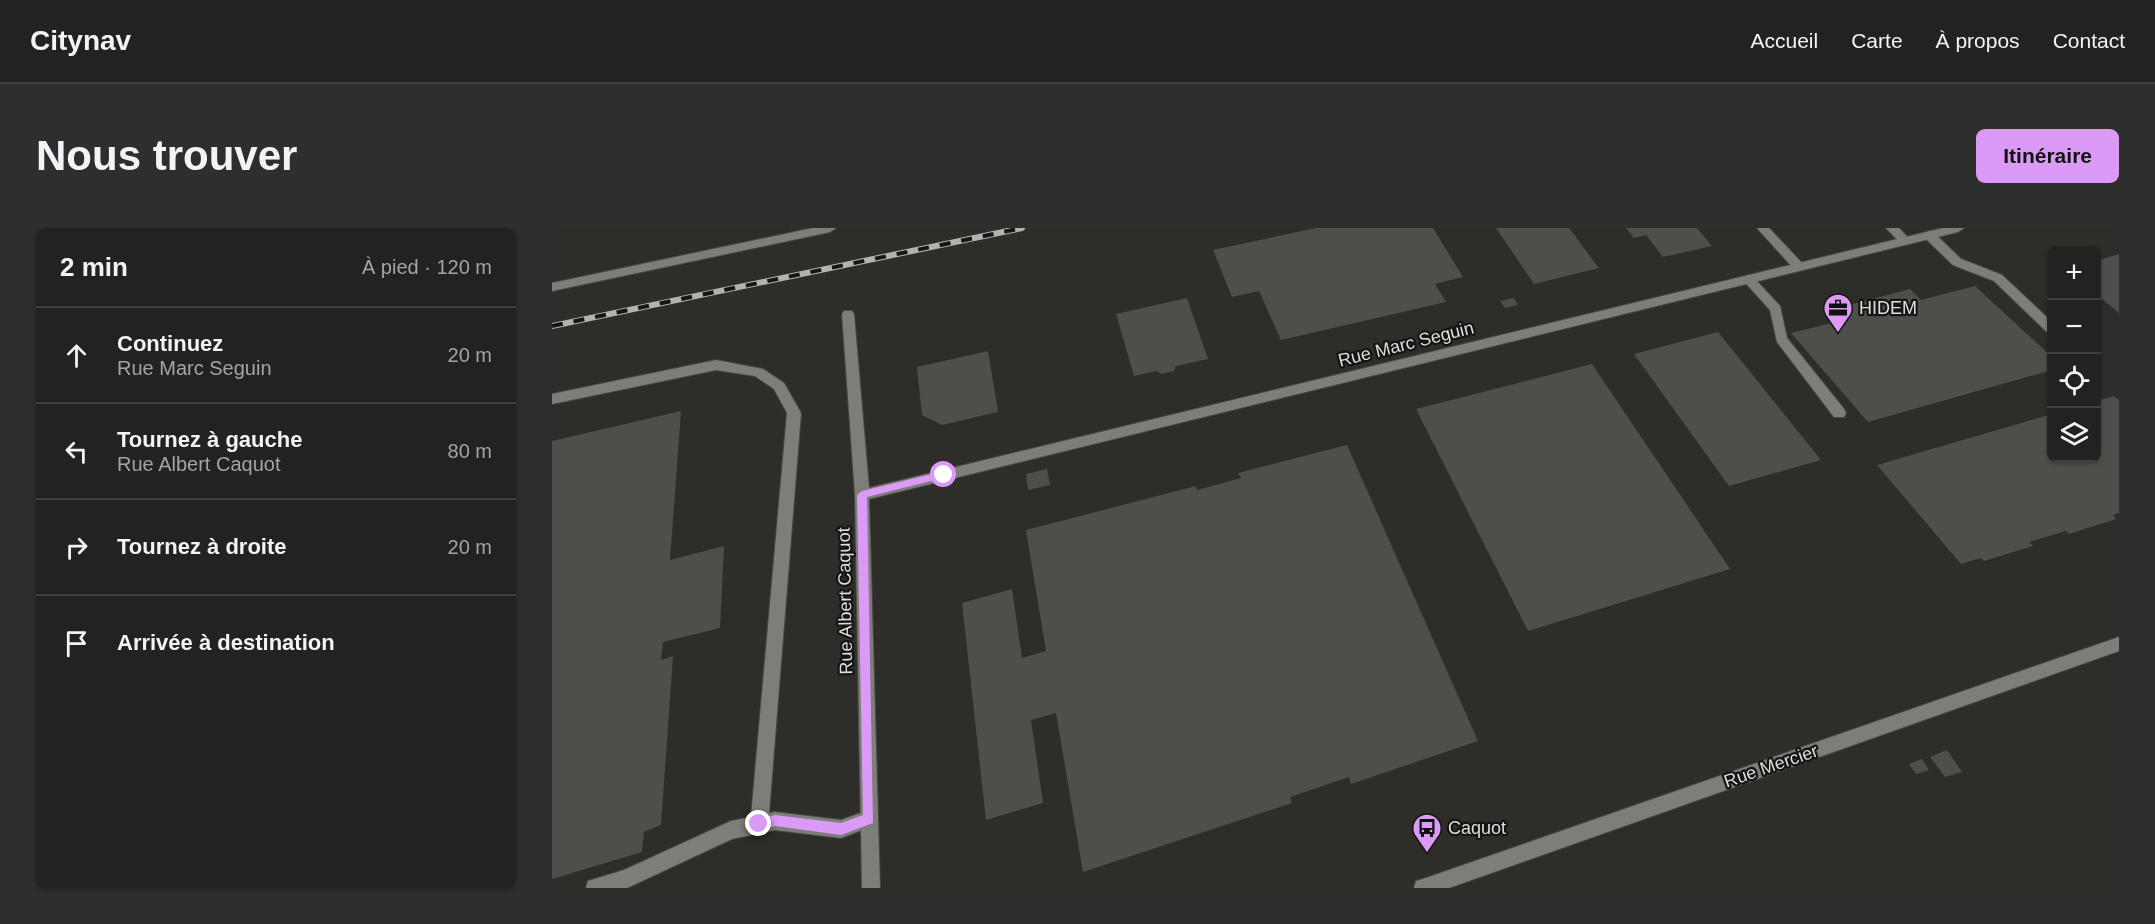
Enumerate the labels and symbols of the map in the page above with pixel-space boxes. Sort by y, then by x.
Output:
office icon: HIDEM [1822,292,1854,334]
place label: HIDEM [1859,298,1917,318]
street label: Rue Marc Seguin [1336,317,1476,371]
route start [930,461,956,487]
street label: Rue Albert Caquot [834,527,856,675]
street label: Rue Mercier [1721,741,1821,791]
route end [745,810,771,836]
bus stop icon: Caquot [1411,812,1443,854]
place label: Caquot [1448,818,1506,838]

